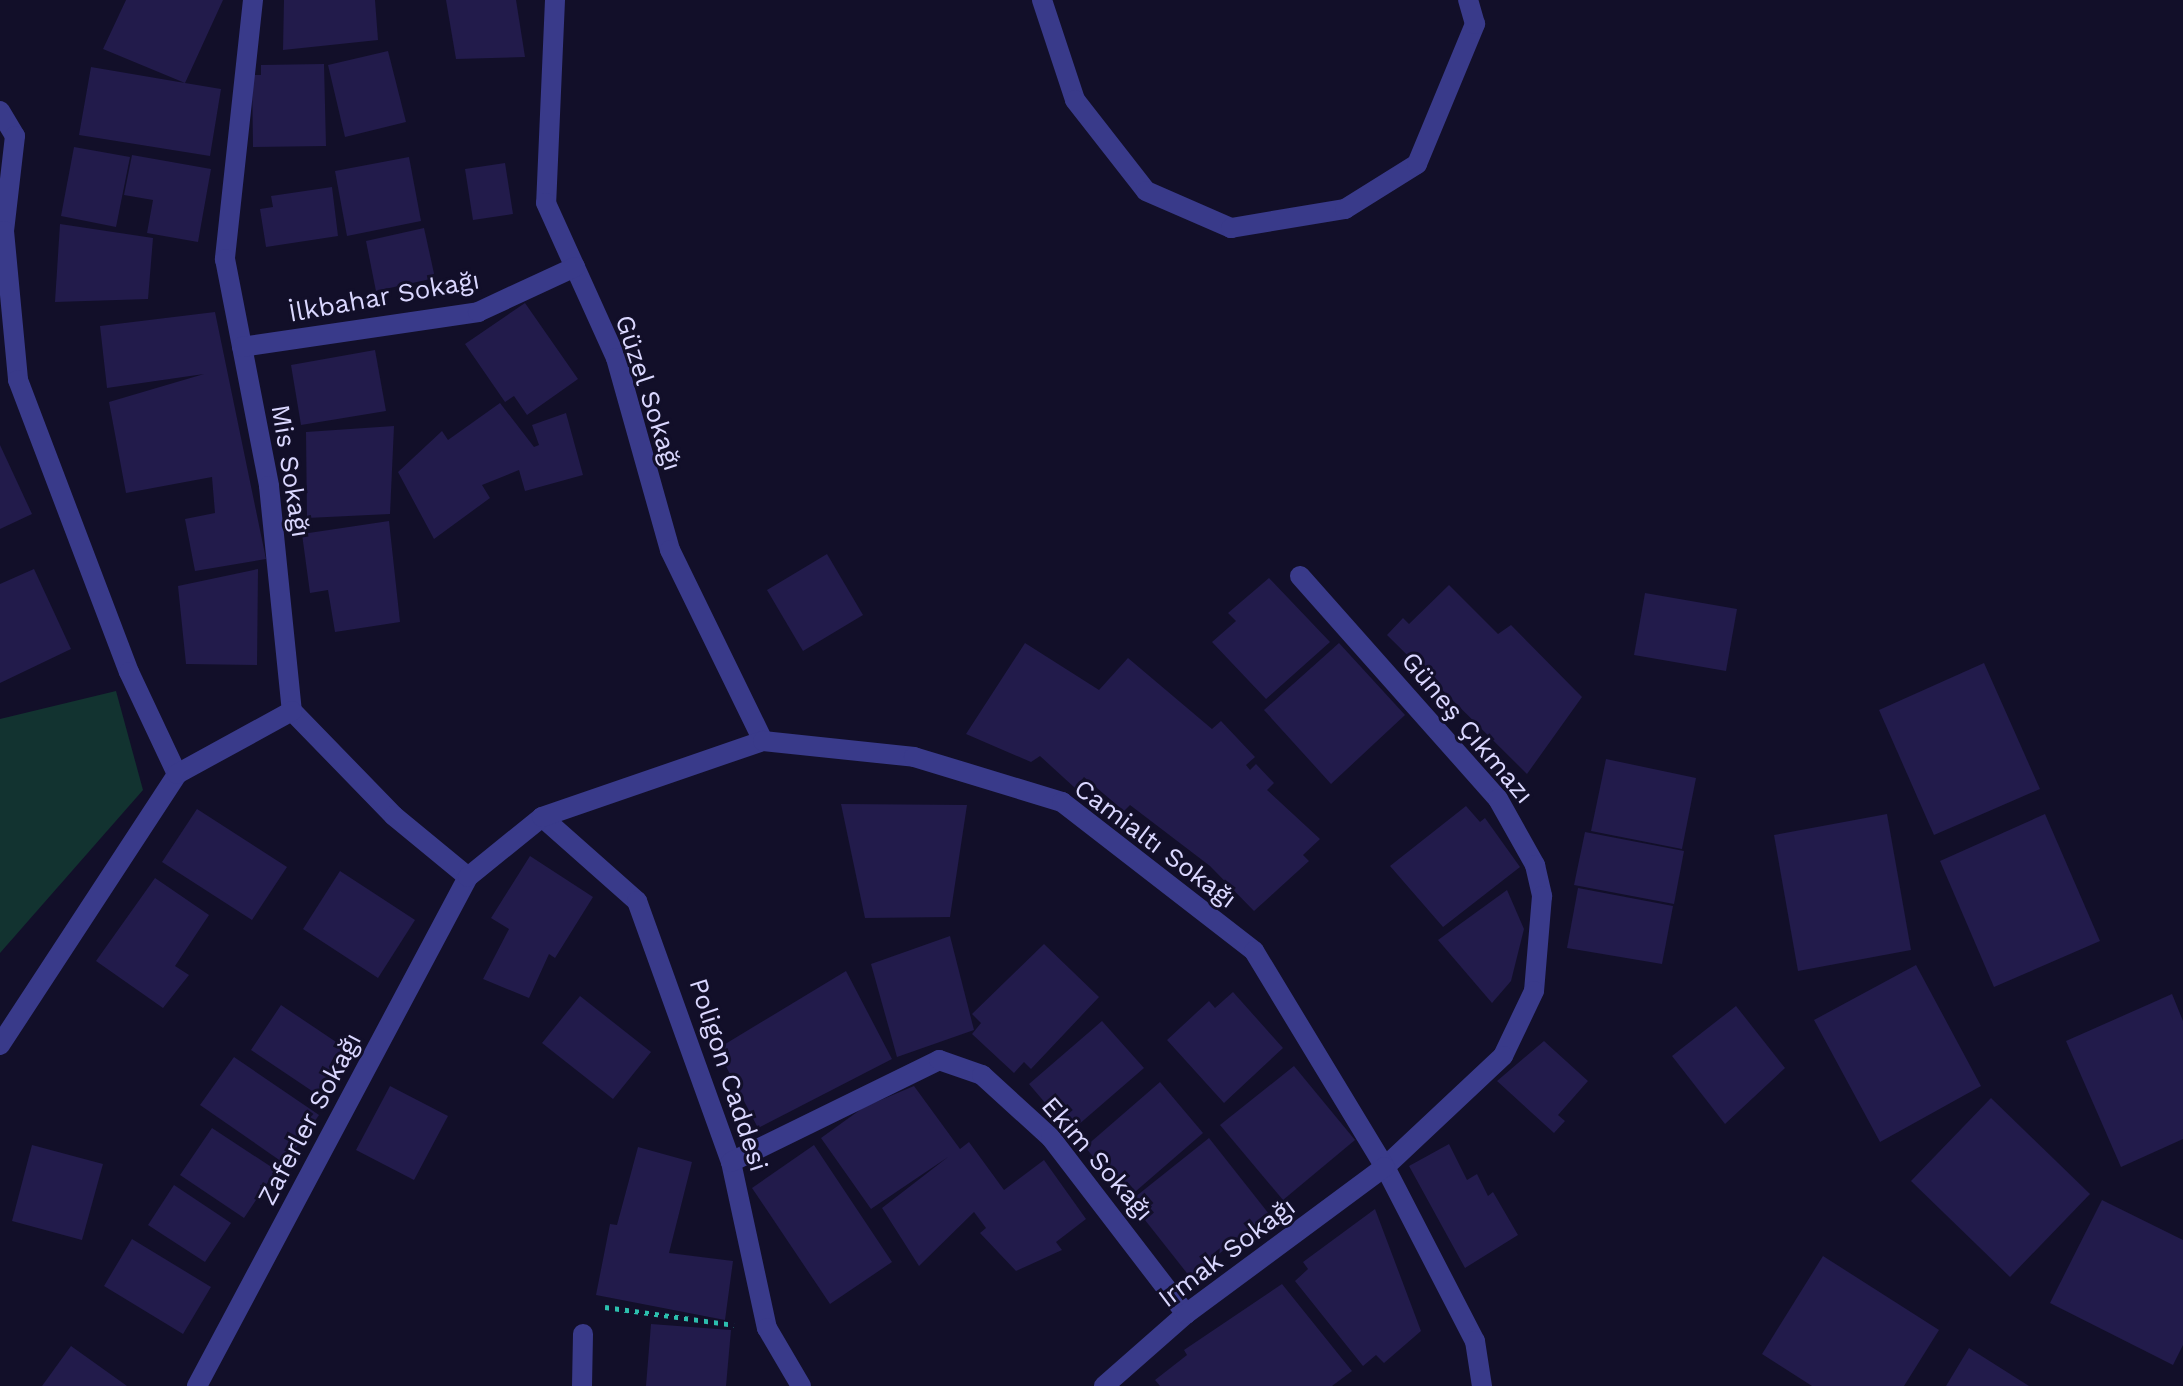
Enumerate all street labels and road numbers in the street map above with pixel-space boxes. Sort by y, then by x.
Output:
street label: İlkbahar Sokağı [286,265,482,329]
street label: Güzel Sokağı [608,311,688,475]
street label: Mis Sokağı [264,402,316,540]
street label: Güneş Çıkmazı [1395,646,1539,810]
street label: Camialtı Sokağı [1068,773,1242,915]
street label: Poligon Caddesi [682,974,774,1176]
street label: Zaferler Sokağı [251,1027,369,1211]
street label: Ekim Sokağı [1035,1091,1159,1227]
street label: Irmak Sokağı [1152,1191,1302,1315]

